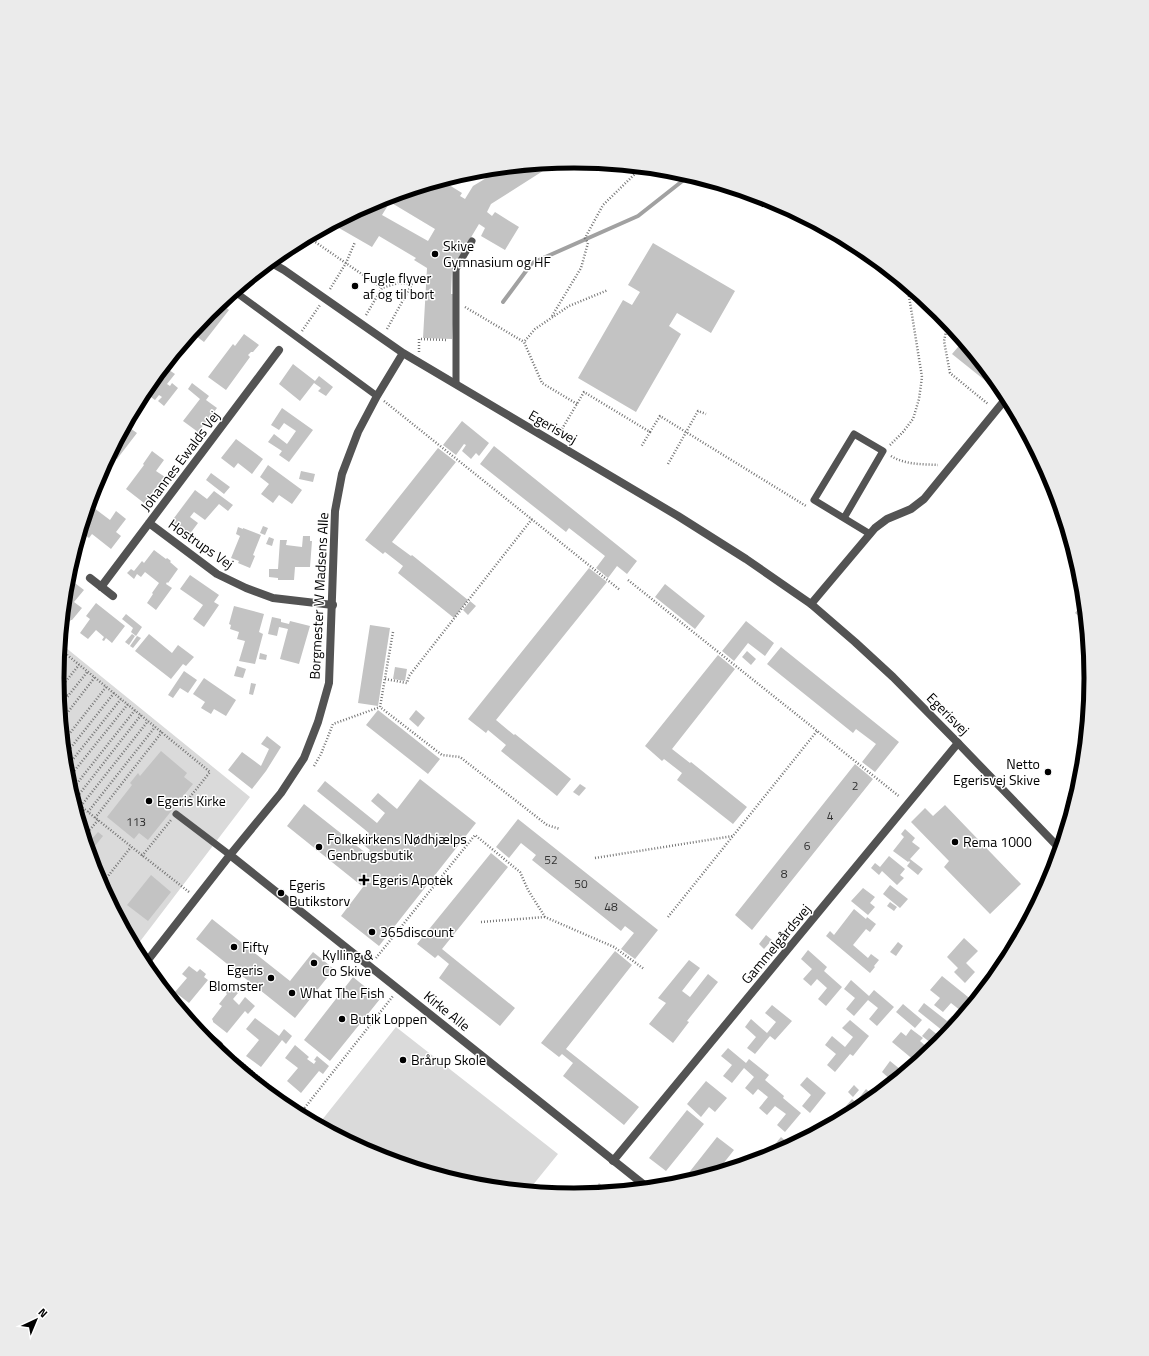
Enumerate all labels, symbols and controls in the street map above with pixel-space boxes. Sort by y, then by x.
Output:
place label: Skive Gymnasium og HF [443,235,551,272]
marker: Skive Gymnasium og HF [430,249,440,259]
place label: Fugle flyver af og til bort [363,267,434,304]
marker: Fugle flyver af og til bort [350,281,360,291]
street label: Egerisvej [525,404,581,449]
street label: Johannes Ewalds Vej [135,406,224,515]
street label: Borgmester W Madsens Alle [304,512,333,680]
street label: Hostrups Vej [164,513,238,574]
street label: Egerisvej [922,688,974,740]
place label: Netto Egerisvej Skive [953,753,1040,790]
marker: Netto Egerisvej Skive [1043,767,1053,777]
house number: 2 [852,776,858,795]
place label: Egeris Kirke [157,790,226,811]
marker: Egeris Kirke [144,796,154,806]
house number: 4 [827,806,834,825]
house number: 113 [126,812,146,831]
place label: Folkekirkens Nødhjælps Genbrugsbutik [327,828,467,865]
place label: Rema 1000 [963,831,1032,852]
house number: 6 [804,836,811,855]
marker: Rema 1000 [950,837,960,847]
marker: Folkekirkens Nødhjælps Genbrugsbutik [314,842,324,852]
house number: 52 [544,850,558,869]
house number: 8 [781,864,788,883]
place label: Egeris Apotek [372,869,453,890]
place label: Egeris Butikstorv [289,874,350,911]
house number: 50 [574,874,588,893]
marker: Egeris Apotek [359,875,369,885]
marker: Egeris Butikstorv [276,888,286,898]
house number: 48 [604,897,618,916]
street label: Gammelgårdsvej [736,899,815,988]
place label: 365discount [380,921,454,942]
marker: 365discount [367,927,377,937]
place label: Fifty [242,936,269,957]
marker: Fifty [229,942,239,952]
place label: Kylling & Co Skive [322,944,374,981]
marker: Kylling & Co Skive [309,958,319,968]
place label: Egeris Blomster [209,959,263,996]
marker: Egeris Blomster [266,973,276,983]
place label: What The Fish [300,982,384,1003]
street label: Kirke Alle [420,985,475,1036]
marker: What The Fish [287,988,297,998]
place label: Butik Loppen [350,1008,427,1029]
marker: Butik Loppen [337,1014,347,1024]
place label: Brårup Skole [411,1049,486,1070]
marker: Brårup Skole [398,1055,408,1065]
north arrow [16,1300,56,1340]
text: N [35,1304,51,1321]

